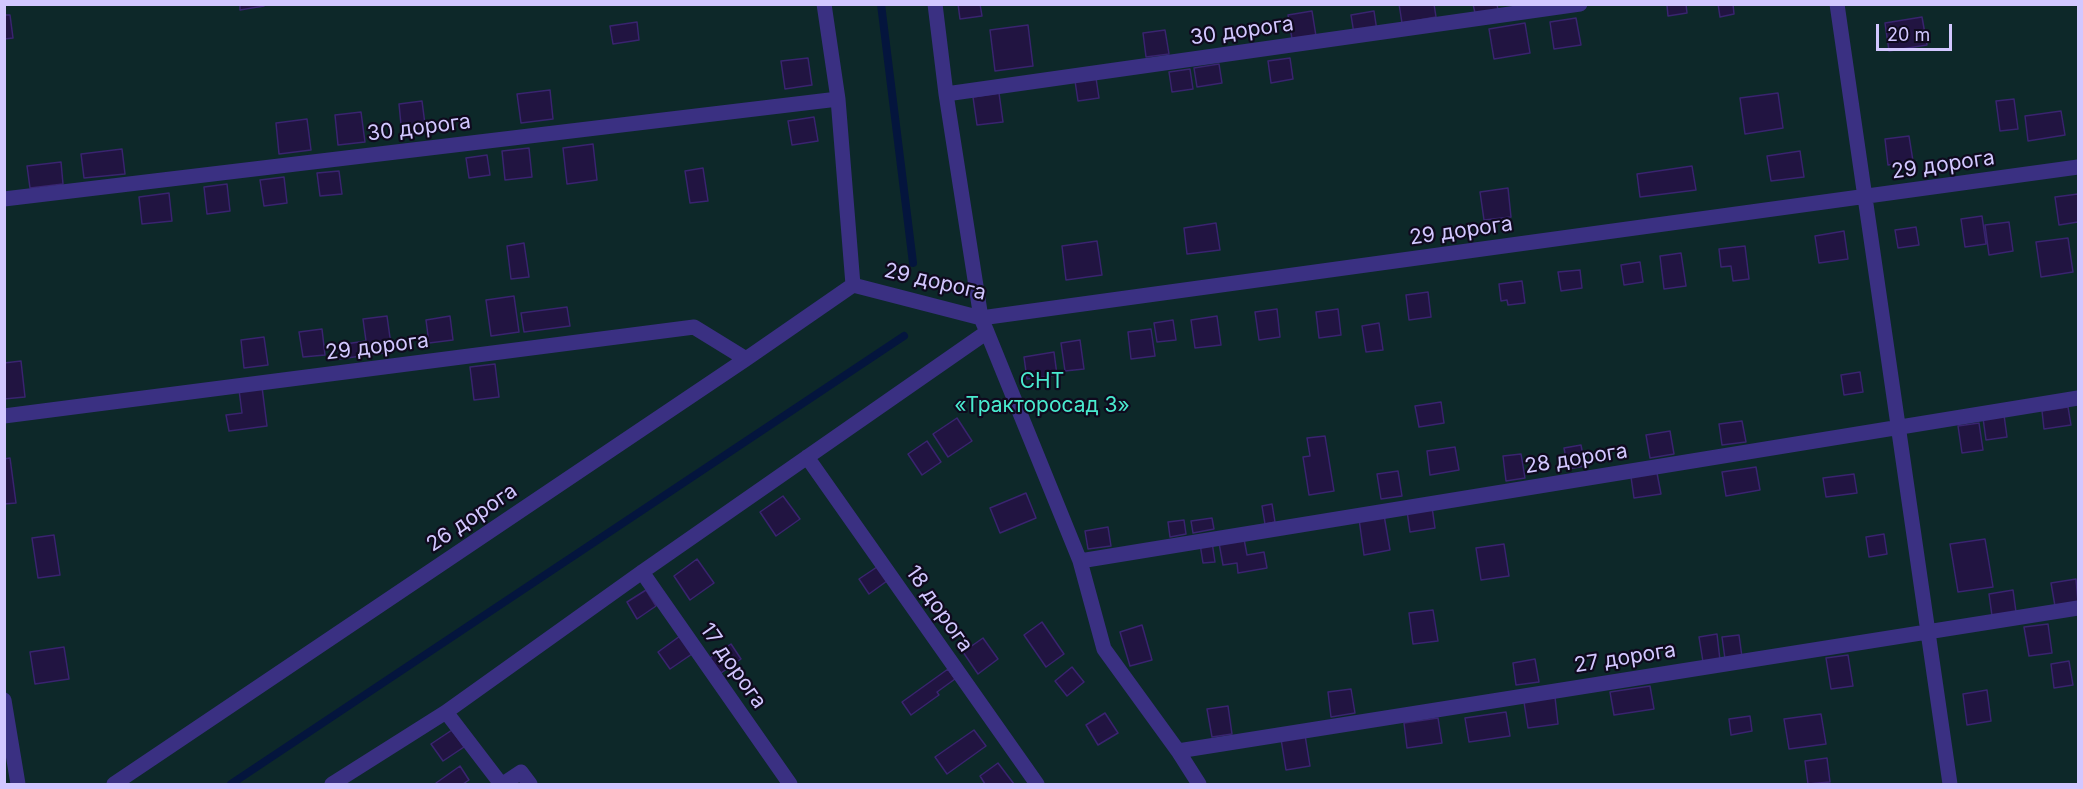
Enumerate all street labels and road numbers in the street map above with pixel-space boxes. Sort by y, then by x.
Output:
street label: 30 дорога [1189,11,1295,51]
street label: 30 дорога [366,109,472,147]
street label: 29 дорога [1890,145,1996,185]
street label: 29 дорога [1408,211,1514,251]
street label: 29 дорога [882,258,988,306]
street label: 29 дорога [324,328,430,366]
street label: 28 дорога [1523,438,1629,480]
street label: 26 дорога [422,479,522,557]
street label: 18 дорога [900,561,978,657]
street label: 17 дорога [694,618,772,714]
street label: 27 дорога [1572,638,1678,678]

